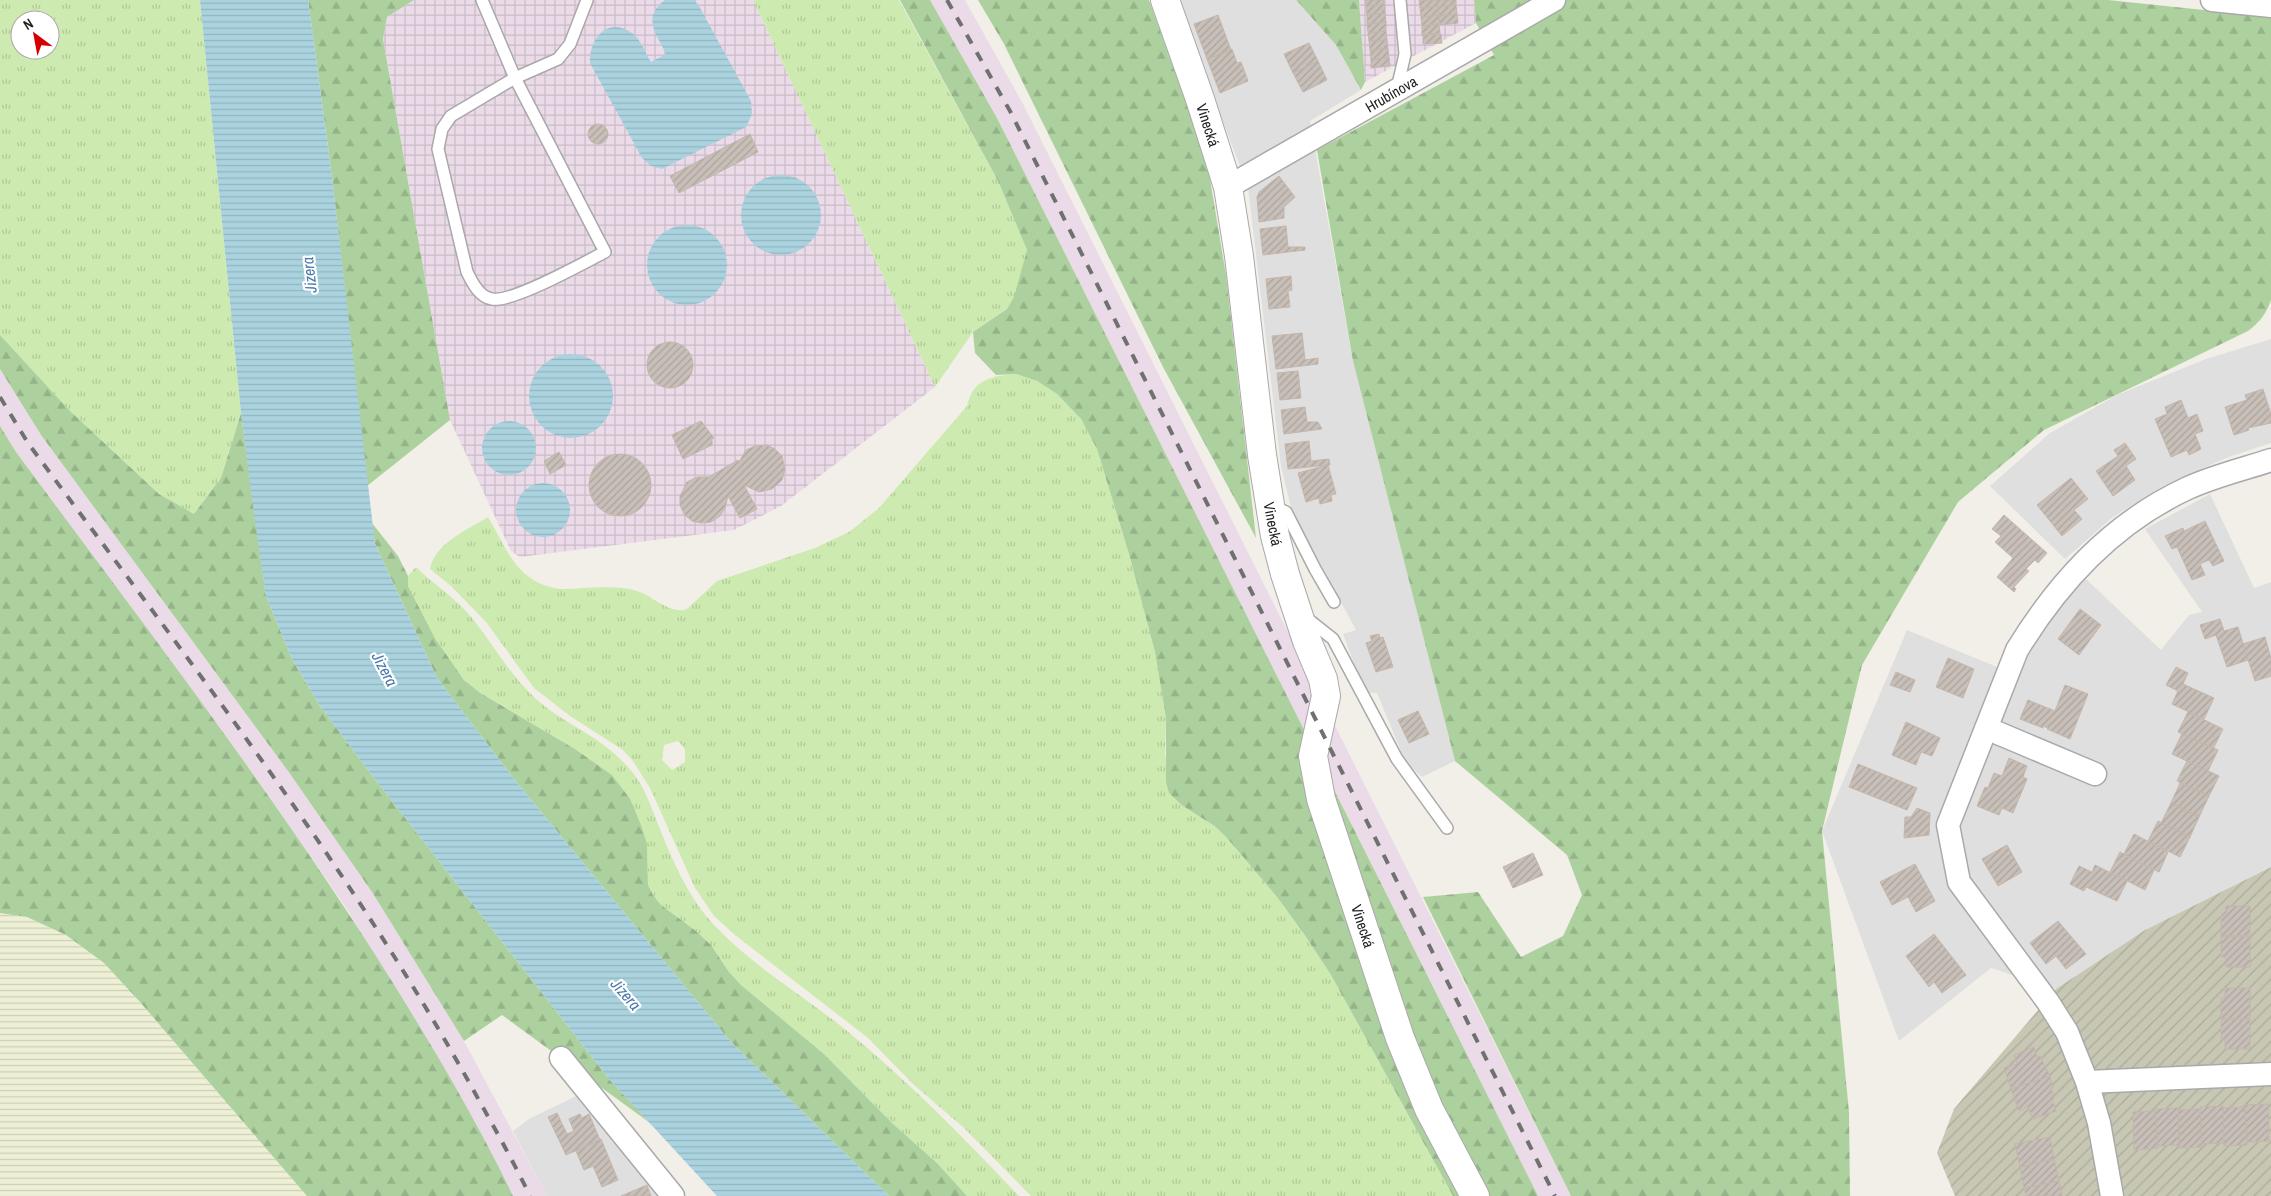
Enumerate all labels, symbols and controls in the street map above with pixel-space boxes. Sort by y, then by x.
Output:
north arrow [10,10,60,60]
text: N [20,14,36,34]
street label: Hrubínova [1361,71,1421,117]
street label: Vinecká [1191,101,1225,149]
water label: Jizera [296,256,322,295]
street label: Vinecká [1258,500,1288,548]
water label: Jizera [366,647,403,690]
street label: Vinecká [1346,902,1380,950]
water label: Jizera [605,973,646,1015]

